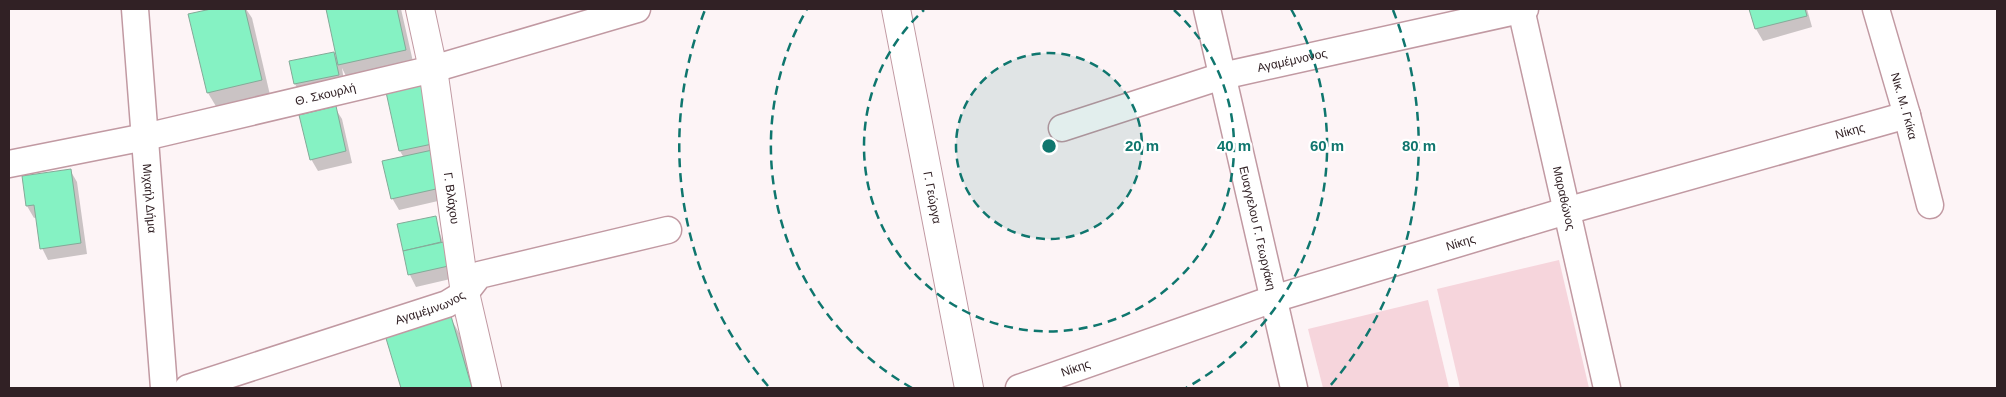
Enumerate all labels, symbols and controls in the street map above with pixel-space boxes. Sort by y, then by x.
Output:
street label: Αγαμέμνονος [1256,46,1328,75]
street label: Νικ. Μ. Γκίκα [1888,71,1920,141]
street label: Θ. Σκουρλή [294,80,357,108]
street label: Νίκης [1834,120,1866,142]
centre of rings [1040,137,1058,155]
text: 20 m [1125,137,1159,154]
text: 40 m [1217,137,1251,154]
text: 60 m [1310,137,1344,154]
text: 80 m [1402,137,1436,154]
street label: Μιχαήλ Δήμα [140,163,159,234]
street label: Ευαγγελου Γ. Γεωργάκη [1236,165,1278,292]
street label: Μαραθώνος [1550,165,1578,232]
street label: Γ. Γεώργα [920,170,944,225]
street label: Γ. Βλάχου [441,172,462,225]
street label: Νίκης [1444,232,1477,254]
street label: Αγαμέμνωνος [393,288,468,327]
street label: Νίκης [1059,357,1092,380]

